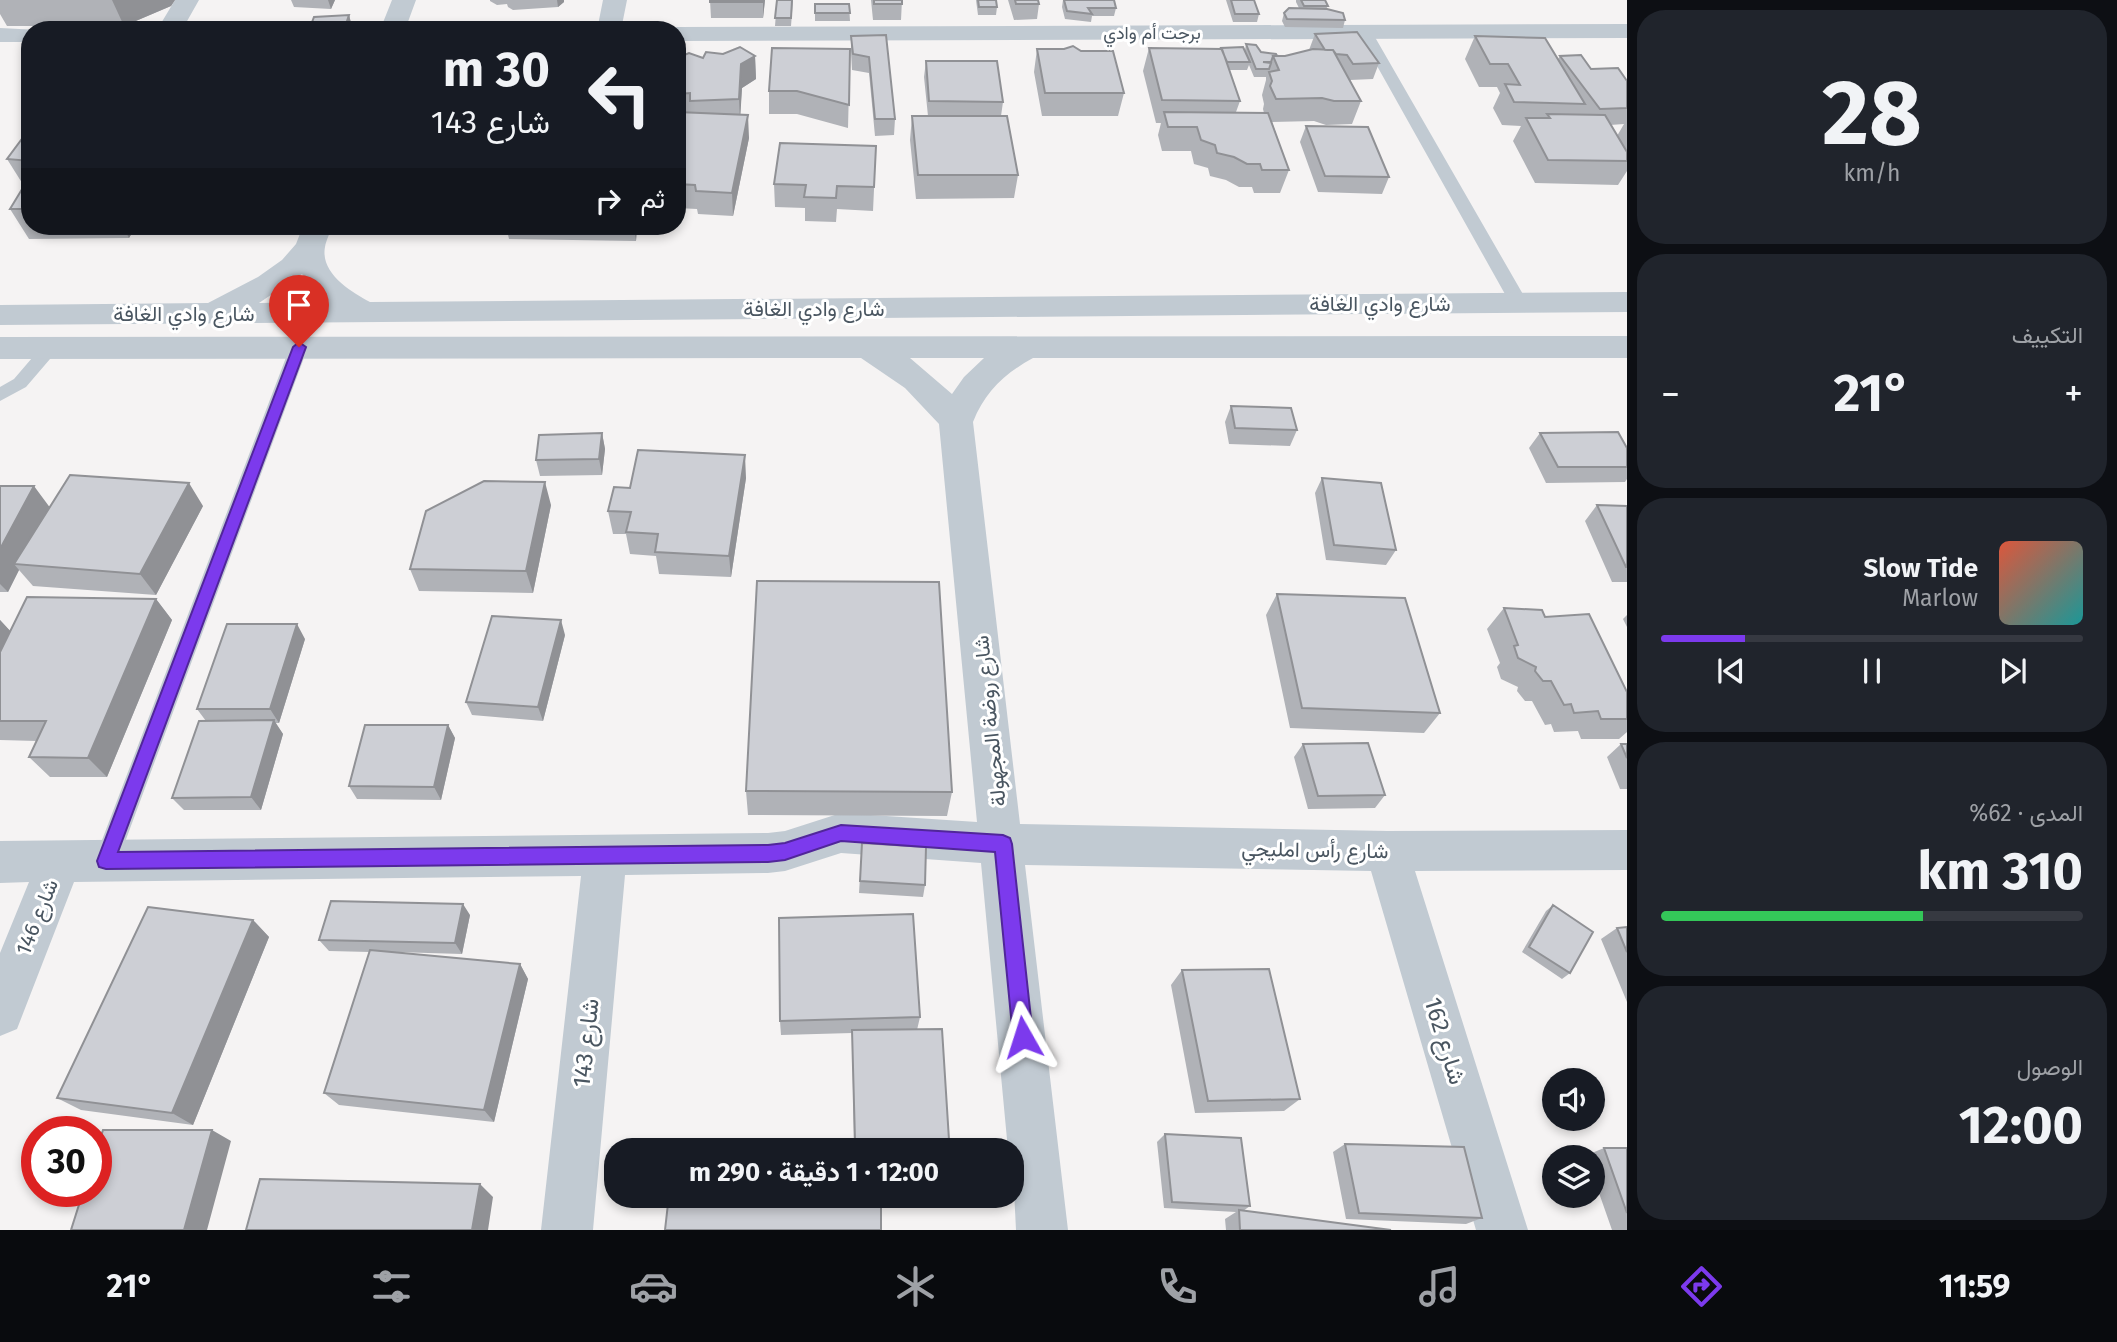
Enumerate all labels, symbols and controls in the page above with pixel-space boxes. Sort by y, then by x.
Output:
street label: برجت أم وادي [1103,22,1201,48]
text: 30 m [443,40,550,99]
icon: left [574,49,665,140]
text: 28 [1822,59,1922,168]
text: شارع 143 [431,103,550,141]
text: km/h [1844,159,1900,187]
icon: right [589,182,627,220]
text: ثم [641,184,665,215]
pin [269,275,329,347]
icon: arrive [280,286,318,324]
street label: شارع وادي الغافة [1309,291,1451,321]
street label: شارع وادي الغافة [743,296,885,326]
street label: شارع وادي الغافة [113,301,255,331]
text: التكييف [2012,321,2083,349]
text: 21° [1834,362,1911,425]
text: − [1661,371,1680,417]
text: + [2064,371,2083,417]
text: Slow Tide [1863,553,1978,584]
text: Marlow [1902,584,1978,612]
street label: شارع روضة المجهولة [968,634,1013,808]
icon: previous [1712,652,1750,690]
icon: pause [1853,652,1891,690]
icon: next [1994,652,2032,690]
text: المدى · 62% [1969,799,2083,827]
street label: شارع رأس امليجي [1241,836,1389,868]
text: 310 km [1918,840,2083,903]
street label: شارع 146 [10,875,65,959]
street label: شارع 162 [1417,994,1471,1088]
street label: شارع 143 [567,997,607,1089]
position arrow [986,1000,1060,1074]
text: الوصول [2017,1053,2083,1081]
map controls [1542,1068,1605,1208]
button: sound [1542,1068,1605,1131]
text: 12:00 [1959,1094,2083,1157]
speed limit sign: 30 [21,1116,112,1207]
button: layers [1542,1145,1605,1208]
text: 12:00 · 1 دقيقة · 290 m [689,1157,939,1188]
icon: filters [367,1262,416,1311]
icon: car [629,1262,678,1311]
icon: climate [891,1262,940,1311]
icon: phone [1153,1262,1202,1311]
icon: music [1415,1262,1464,1311]
icon: directions [1677,1262,1726,1311]
text: 21° [107,1267,154,1305]
text: 11:59 [1939,1267,2011,1305]

